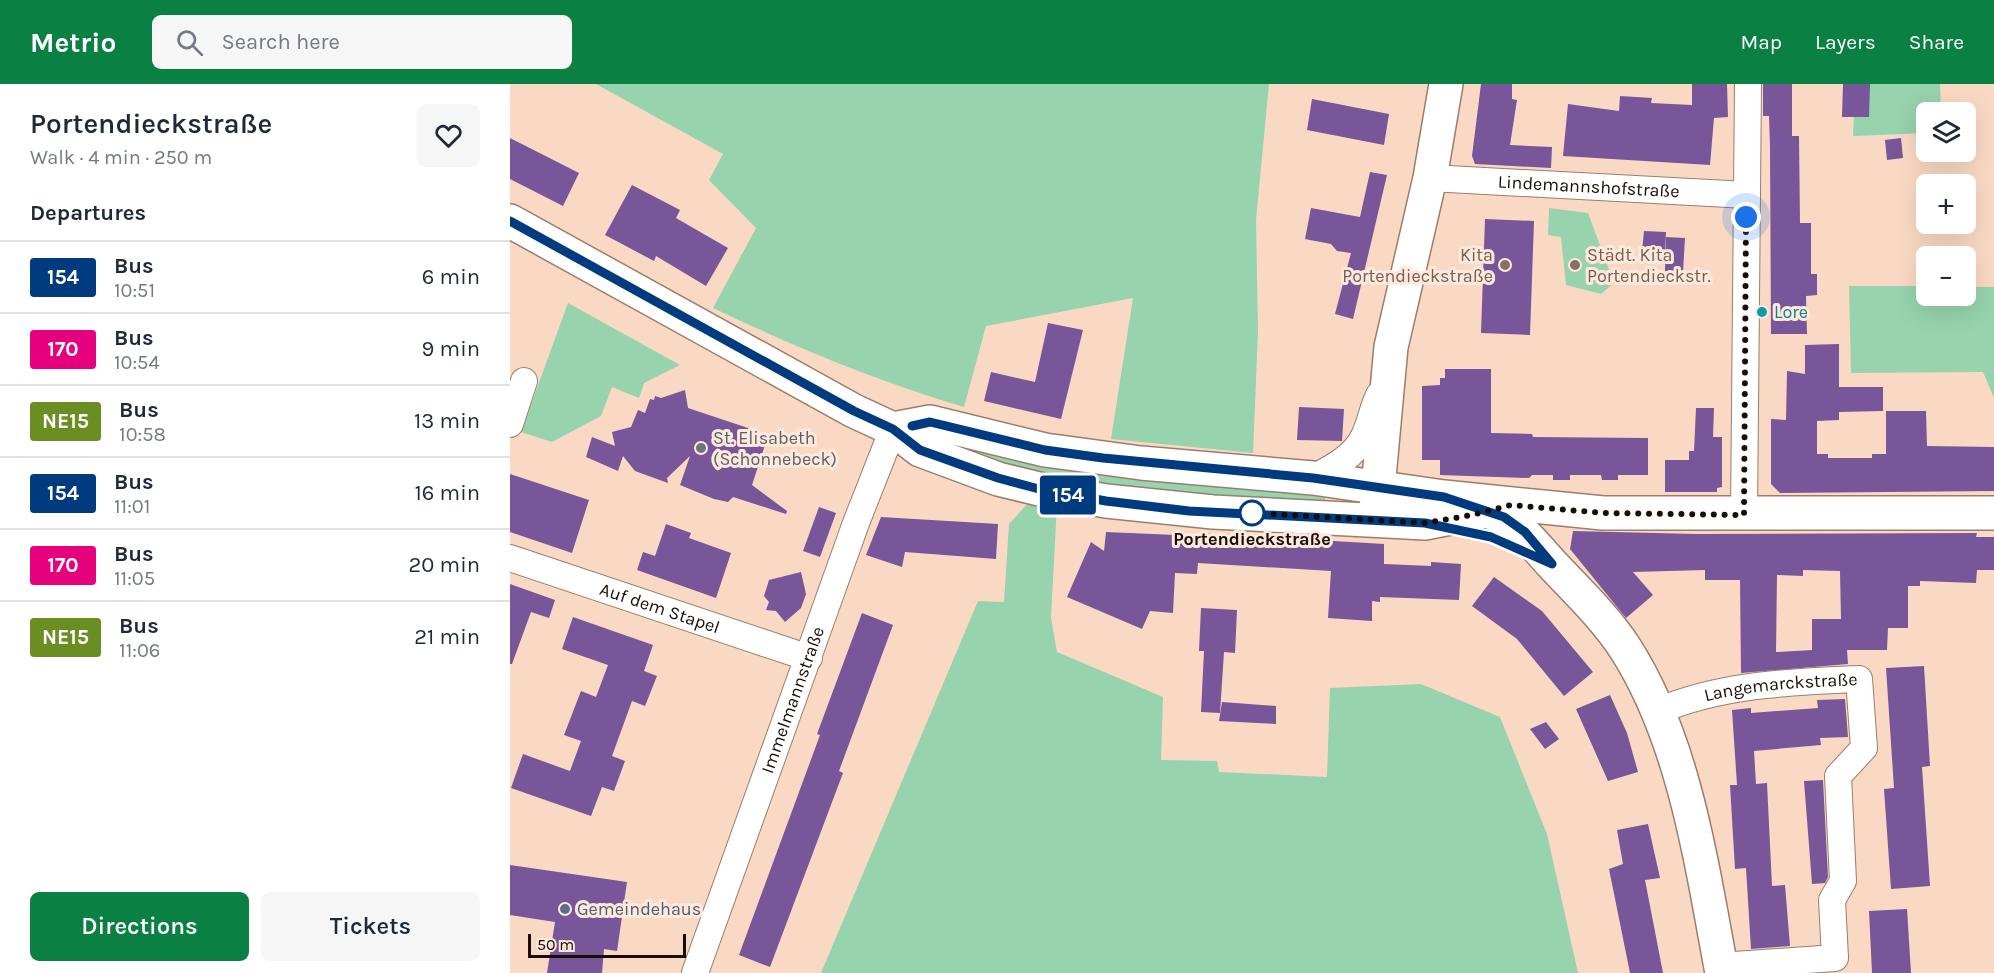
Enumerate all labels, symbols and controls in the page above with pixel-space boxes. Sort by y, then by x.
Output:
search box [152,15,572,69]
text: Metrio [30,26,116,59]
icon: search [173,26,206,59]
text: Search here [221,29,340,55]
text: Map [1740,30,1782,54]
text: Layers [1815,30,1876,54]
text: Share [1909,30,1964,54]
map controls [1916,102,1976,306]
button: layers [1916,102,1976,162]
button: heart [417,104,480,167]
text: Portendieckstraße [30,107,272,140]
text: Walk · 4 min · 250 m [30,146,212,169]
street label: Lindemannshofstraße [1497,171,1680,202]
button: + [1916,174,1976,234]
text: Departures [30,200,146,226]
your location [1731,202,1761,232]
place label: Kita Portendieckstraße [1342,244,1493,287]
place label: Städt. Kita Portendieckstr. [1587,244,1711,287]
button: − [1916,246,1976,306]
text: Bus [114,253,154,279]
marker: Kita Portendieckstraße [1498,258,1512,272]
marker: Städt. Kita Portendieckstr. [1568,258,1582,272]
text: 6 min [422,264,480,290]
text: 154 [47,265,79,289]
text: 10:51 [114,279,155,302]
place label: Lore [1774,301,1808,323]
marker: Lore [1755,305,1769,319]
text: Bus [114,325,154,351]
text: 9 min [422,336,480,362]
text: 170 [47,337,79,361]
text: 10:54 [114,351,160,374]
text: Bus [119,397,159,423]
text: 13 min [414,408,480,434]
text: NE15 [42,409,89,433]
text: 10:58 [119,423,166,446]
place label: St. Elisabeth (Schonnebeck) [713,427,837,470]
marker: St. Elisabeth (Schonnebeck) [694,441,708,455]
text: Bus [114,469,154,495]
line badge: 154 [1034,476,1102,514]
text: 16 min [414,480,480,506]
text: 154 [47,481,79,505]
text: 154 [1052,483,1084,507]
text: 11:01 [114,495,150,518]
marker: Portendieckstraße [1239,500,1265,526]
place label: Portendieckstraße [1173,528,1331,550]
text: Bus [114,541,154,567]
text: 20 min [409,552,480,578]
text: 170 [47,553,79,577]
text: 11:05 [114,567,155,590]
street label: Auf dem Stapel [597,578,723,638]
text: Bus [119,613,159,639]
street label: Immelmannstraße [756,623,829,776]
text: 21 min [414,624,480,650]
text: NE15 [42,625,89,649]
text: 11:06 [119,639,160,662]
street label: Langemarckstraße [1702,668,1858,706]
button: Directions [30,892,249,961]
button: Tickets [261,892,480,961]
place label: Gemeindehaus [577,898,701,920]
marker: Gemeindehaus [558,902,572,916]
scale bar [528,931,686,958]
text: 50 m [537,935,574,954]

